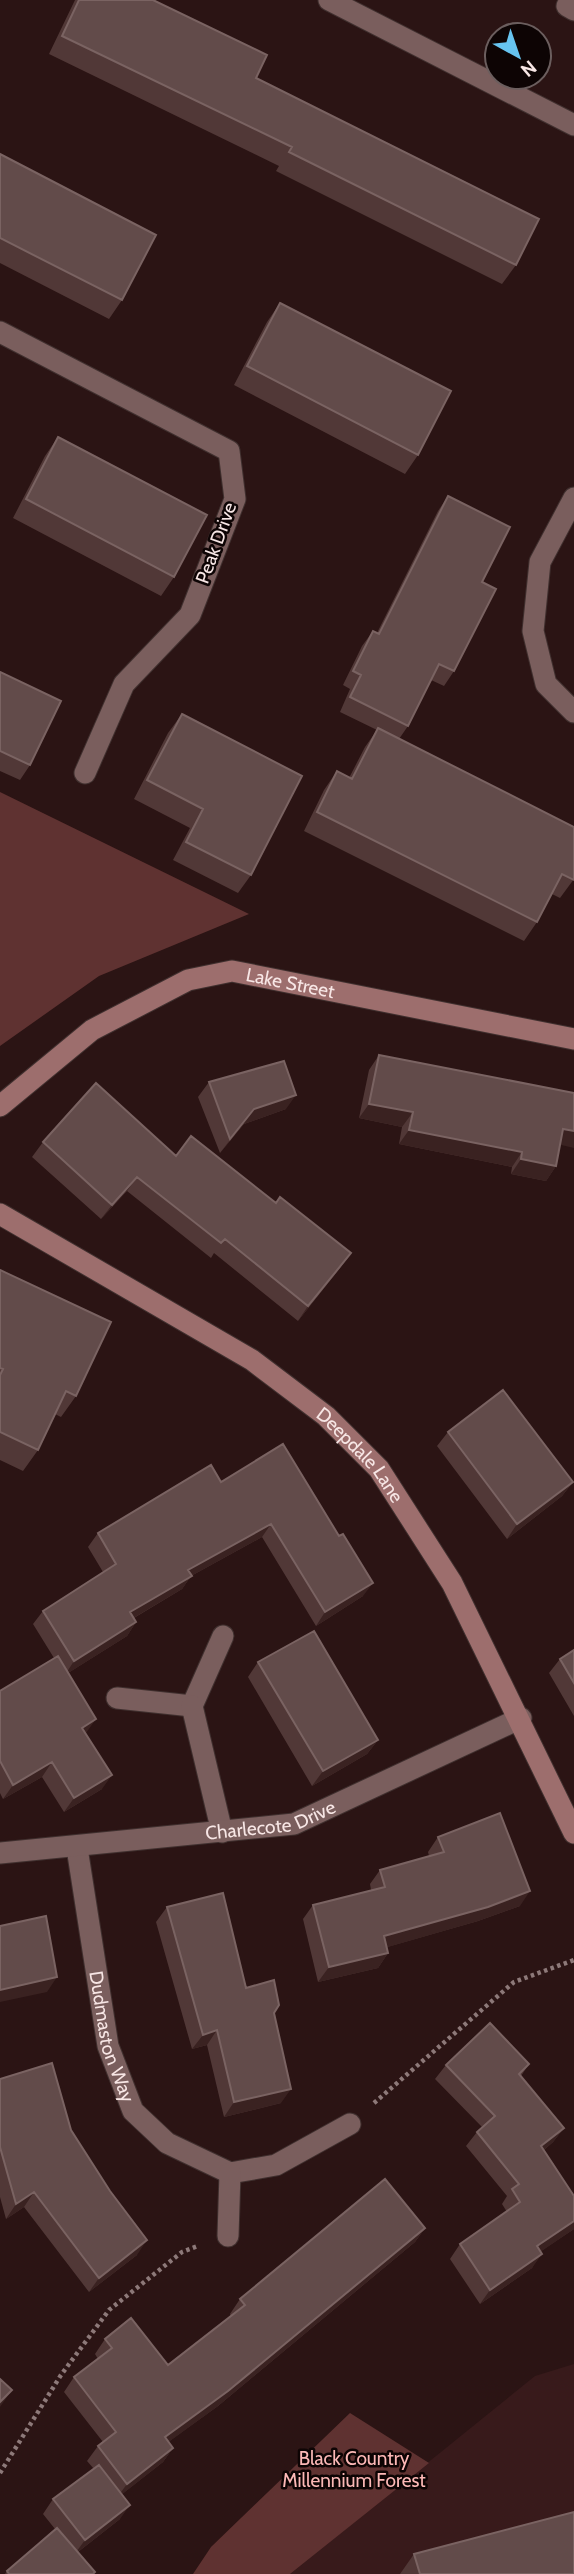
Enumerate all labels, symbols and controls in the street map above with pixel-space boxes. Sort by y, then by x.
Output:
north arrow [483,21,553,91]
text: N [516,56,541,82]
street label: Peak Drive [191,499,241,587]
street label: Lake Street [244,963,337,1003]
street label: Deepdale Lane [312,1402,409,1507]
street label: Charlecote Drive [204,1795,339,1844]
street label: Dudmaston Way [85,1969,140,2106]
park label: Black Country Millennium Forest [282,2447,426,2492]

